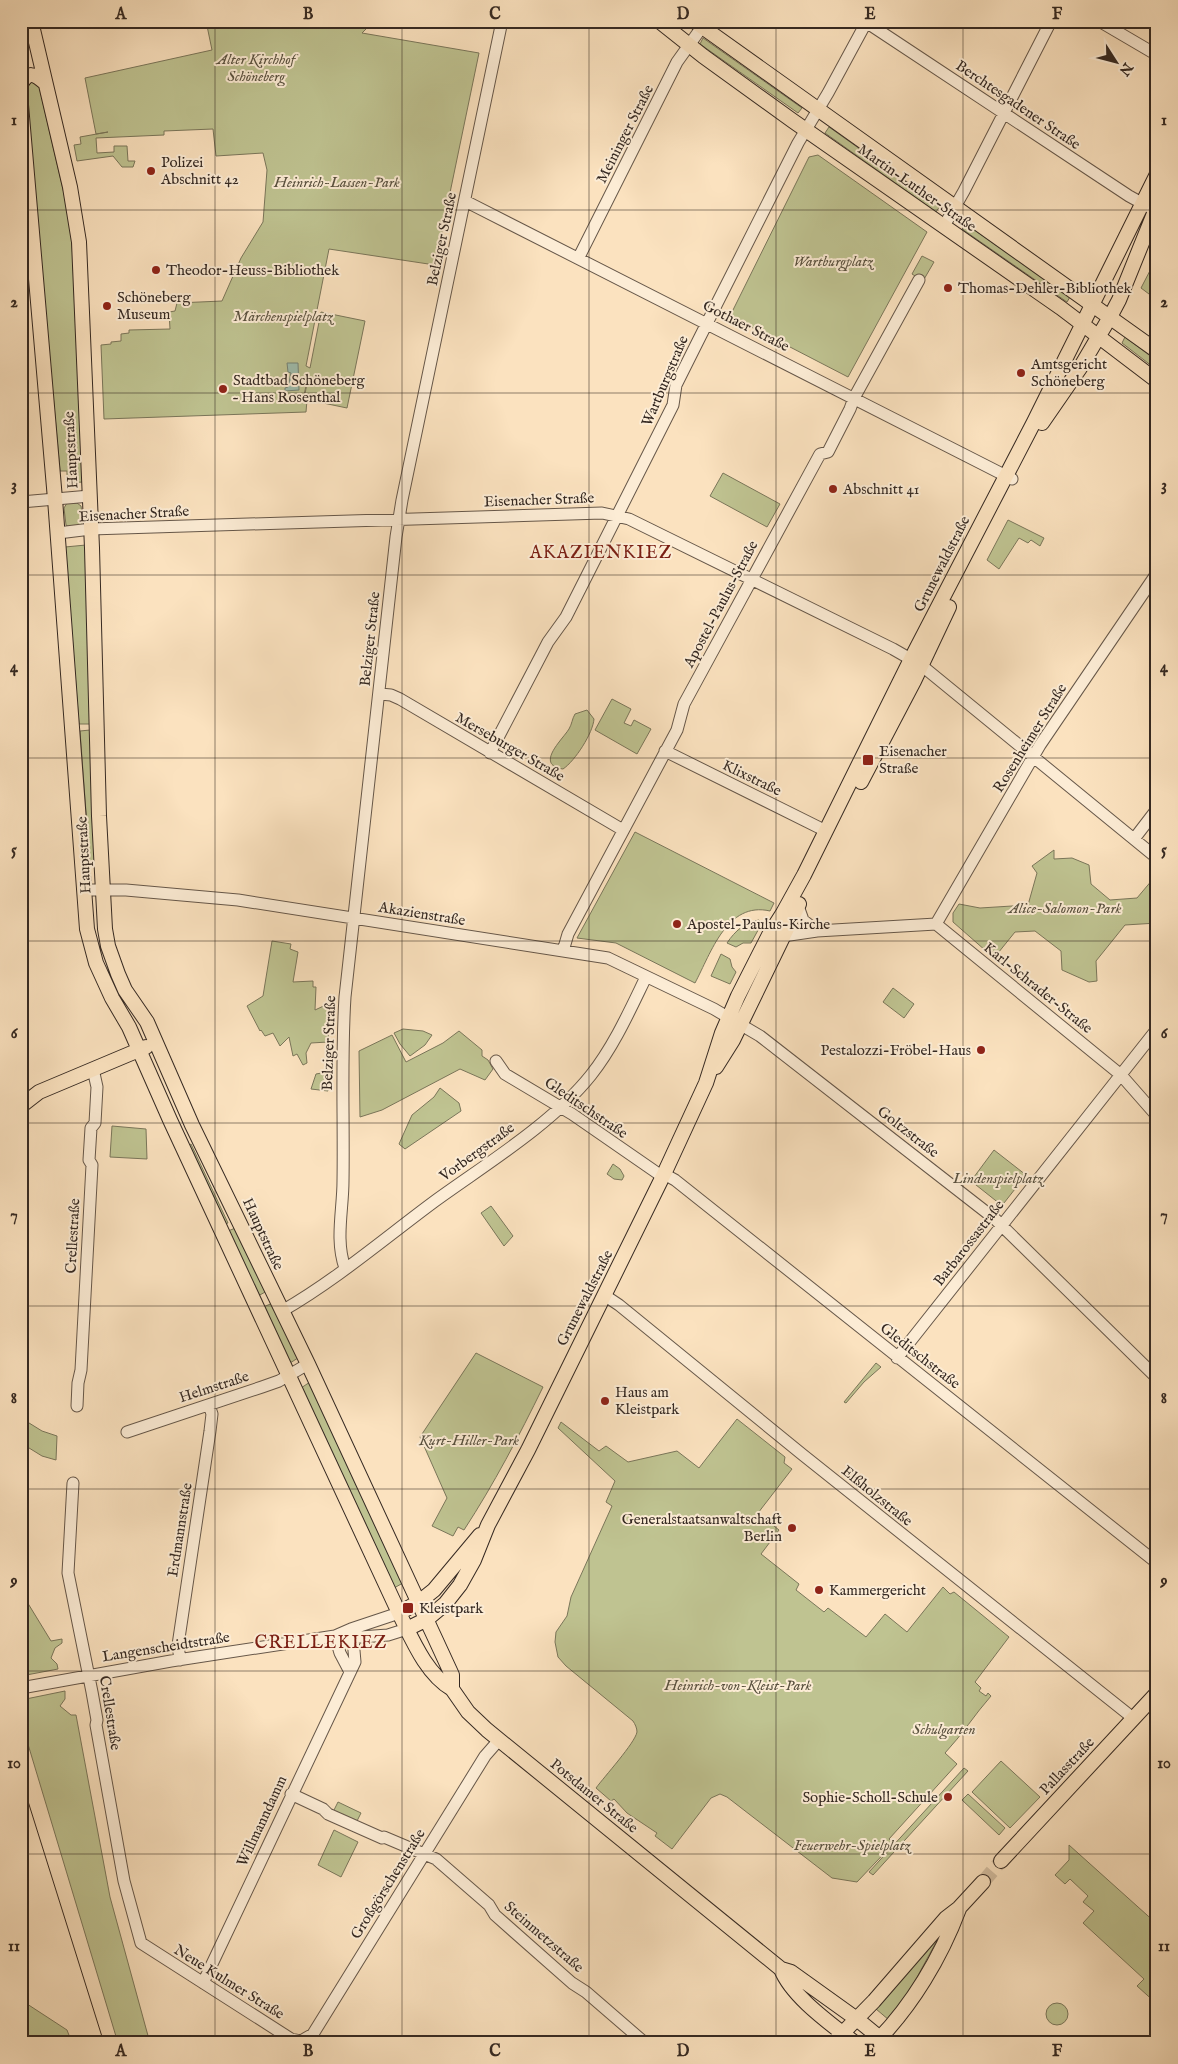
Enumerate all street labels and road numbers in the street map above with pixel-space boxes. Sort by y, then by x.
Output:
street label: Berchtesgadener Straße [952,56,1084,154]
street label: Meininger Straße [592,81,658,186]
street label: Martin-Luther-Straße [854,140,980,236]
street label: Belziger Straße [423,190,461,288]
street label: Gothaer Straße [699,296,793,356]
street label: Wartburgstraße [637,333,693,429]
street label: Hauptstraße [59,411,83,489]
street label: Eisenacher Straße [483,489,595,511]
street label: Eisenacher Straße [78,502,190,526]
street label: Grunewaldstraße [910,513,974,615]
street label: Apostel-Paulus-Straße [679,537,763,672]
street label: Belziger Straße [356,591,384,687]
street label: Rosenheimer Straße [989,680,1071,796]
street label: Merseburger Straße [452,708,568,786]
street label: Klixstraße [719,756,785,800]
street label: Hauptstraße [72,816,96,894]
street label: Akazienstraße [376,898,467,930]
street label: Karl-Schrader-Straße [980,938,1096,1038]
street label: Belziger Straße [318,995,340,1091]
street label: Gleditschstraße [541,1073,631,1143]
street label: Goltzstraße [873,1102,943,1162]
street label: Vorbergstraße [435,1118,518,1186]
street label: Hauptstraße [238,1195,288,1273]
street label: Barbarossastraße [929,1196,1009,1290]
street label: Crellestraße [62,1198,84,1274]
street label: Grunewaldstraße [553,1247,617,1349]
street label: Gleditschstraße [876,1319,964,1393]
street label: Helmstraße [177,1367,251,1407]
street label: Elßholzstraße [837,1461,917,1531]
street label: Erdmannstraße [163,1481,197,1578]
street label: Langenscheidtstraße [101,1628,231,1666]
street label: Crellestraße [95,1674,125,1752]
street label: Pallasstraße [1035,1733,1099,1799]
street label: Potsdamer Straße [546,1755,642,1837]
street label: Willmanndamm [233,1772,292,1870]
street label: Großgörschenstraße [346,1825,430,1943]
street label: Steinmetzstraße [500,1897,588,1977]
street label: Neue Kulmer Straße [170,1940,288,2024]

